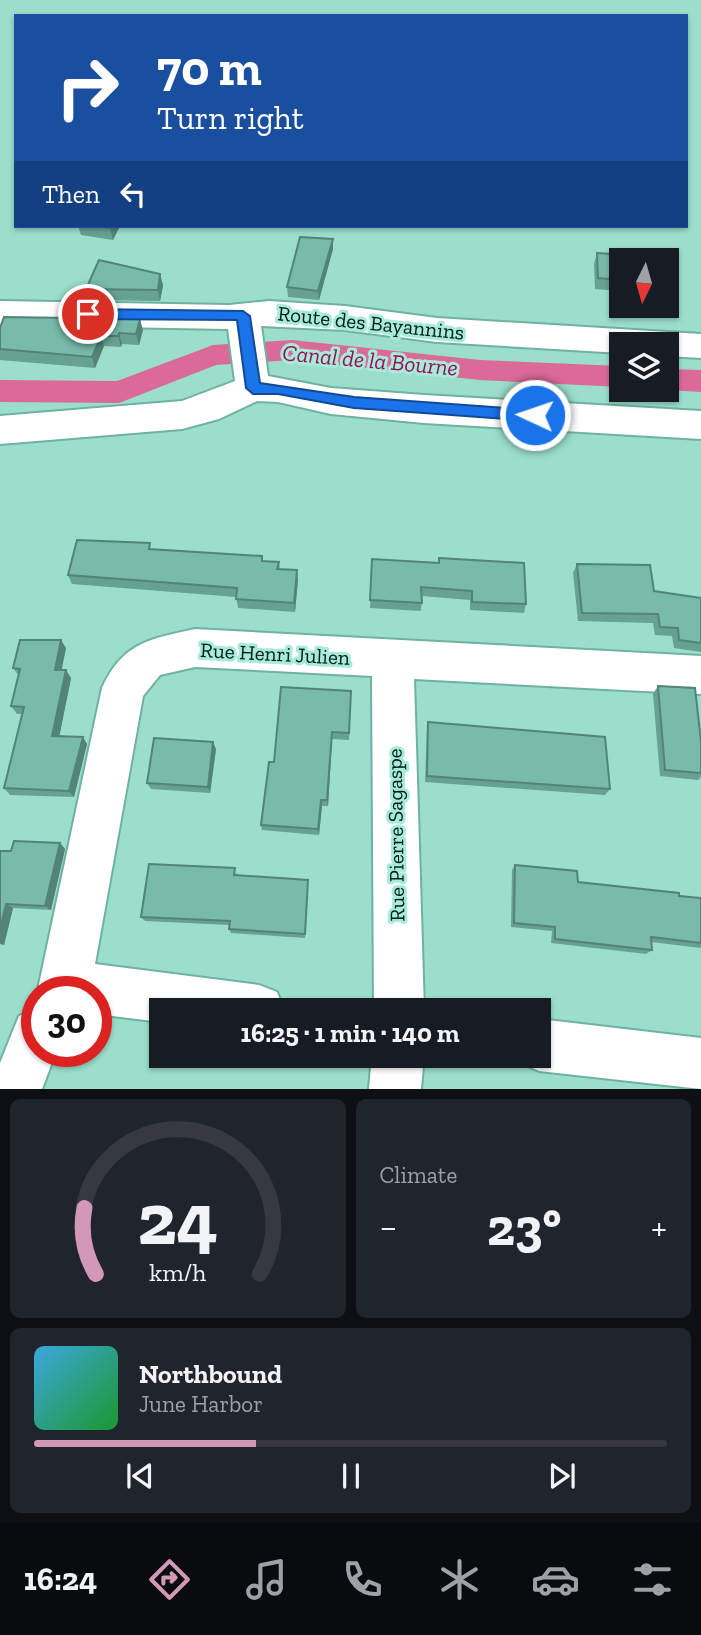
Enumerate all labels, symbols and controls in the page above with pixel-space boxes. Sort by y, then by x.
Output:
text: 70 m [157,39,262,98]
icon: right [42,42,133,133]
text: Turn right [157,99,304,137]
icon: left [114,175,152,213]
text: Then [42,178,100,210]
north arrow [609,248,679,318]
map controls [609,248,679,402]
pin [58,284,118,344]
icon: arrive [69,295,107,333]
street label: Route des Bayannins [277,300,466,345]
button: layers [609,332,679,402]
water label: Canal de la Bourne [281,338,459,382]
position arrow [498,378,572,452]
street label: Rue Henri Julien [199,637,351,670]
street label: Rue Pierre Sagaspe [381,748,410,922]
speed limit sign: 30 [21,976,112,1067]
text: 16:25 · 1 min · 140 m [240,1017,460,1049]
text: Climate [380,1161,457,1189]
text: 24 [137,1176,218,1264]
text: 23° [487,1196,561,1258]
text: − [380,1204,397,1250]
text: + [651,1204,667,1250]
text: km/h [149,1257,206,1287]
text: Northbound [139,1358,282,1390]
text: June Harbor [139,1390,263,1418]
icon: previous [121,1457,159,1495]
icon: pause [332,1457,370,1495]
icon: next [543,1457,581,1495]
icon: directions [145,1555,194,1604]
icon: music [242,1555,291,1604]
icon: phone [338,1555,387,1604]
icon: climate [435,1555,484,1604]
icon: car [531,1555,580,1604]
icon: filters [628,1555,677,1604]
text: 16:24 [24,1560,97,1598]

